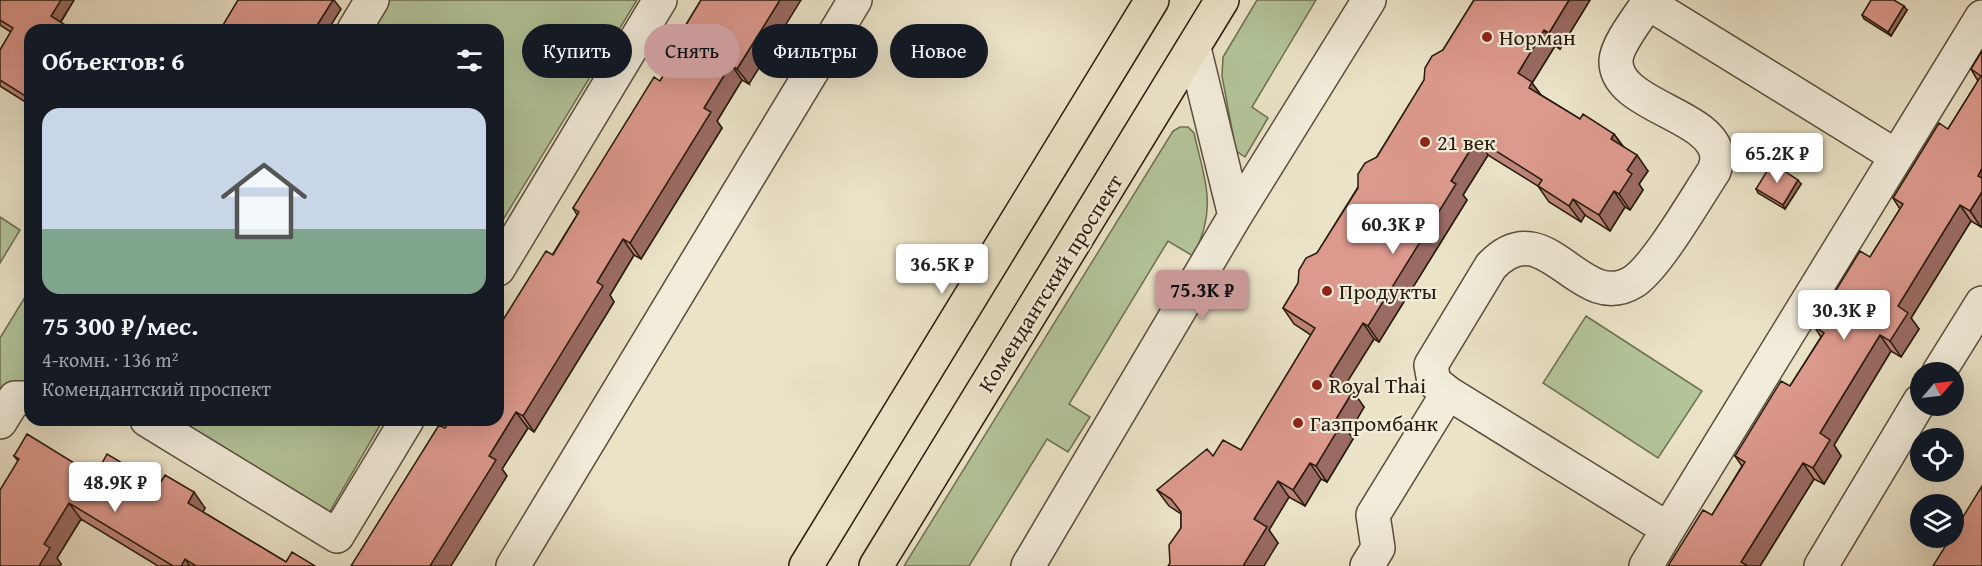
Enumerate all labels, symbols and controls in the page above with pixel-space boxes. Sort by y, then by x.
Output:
place label: Норман [1499,21,1576,53]
chip: Купить [522,24,632,78]
chip: Снять [644,24,740,78]
chip: Фильтры [752,24,878,78]
chip: Новое [890,24,988,78]
marker: Норман [1480,30,1494,44]
text: Объектов: 6 [42,41,185,80]
icon: filters [453,44,486,77]
place label: 21 век [1437,126,1496,158]
pin: 65.2K ₽ [1722,133,1832,184]
marker: 21 век [1418,135,1432,149]
text: 65.2K ₽ [1745,138,1809,167]
icon: home [210,147,318,255]
street label: Комендантский проспект [970,167,1130,398]
pin: 60.3K ₽ [1338,204,1448,255]
text: 60.3K ₽ [1361,209,1425,238]
pin: 36.5K ₽ [887,244,997,295]
text: 36.5K ₽ [910,249,974,278]
pin: 75.3K ₽ [1147,270,1257,321]
text: 75.3K ₽ [1170,275,1234,304]
place label: Продукты [1339,275,1437,307]
marker: Продукты [1320,284,1334,298]
pin: 30.3K ₽ [1789,290,1899,341]
text: 30.3K ₽ [1812,295,1876,324]
text: 75 300 ₽/мес. [42,306,198,345]
text: 4-комн. · 136 m² [42,345,178,374]
north arrow [1910,362,1964,416]
map controls [1910,362,1964,548]
place label: Royal Thai [1329,369,1426,401]
text: Комендантский проспект [42,374,271,403]
marker: Royal Thai [1310,378,1324,392]
place label: Газпромбанк [1310,407,1438,439]
marker: Газпромбанк [1291,416,1305,430]
button: locate [1910,428,1964,482]
pin: 48.9K ₽ [60,462,170,513]
text: 48.9K ₽ [83,467,147,496]
button: layers [1910,494,1964,548]

